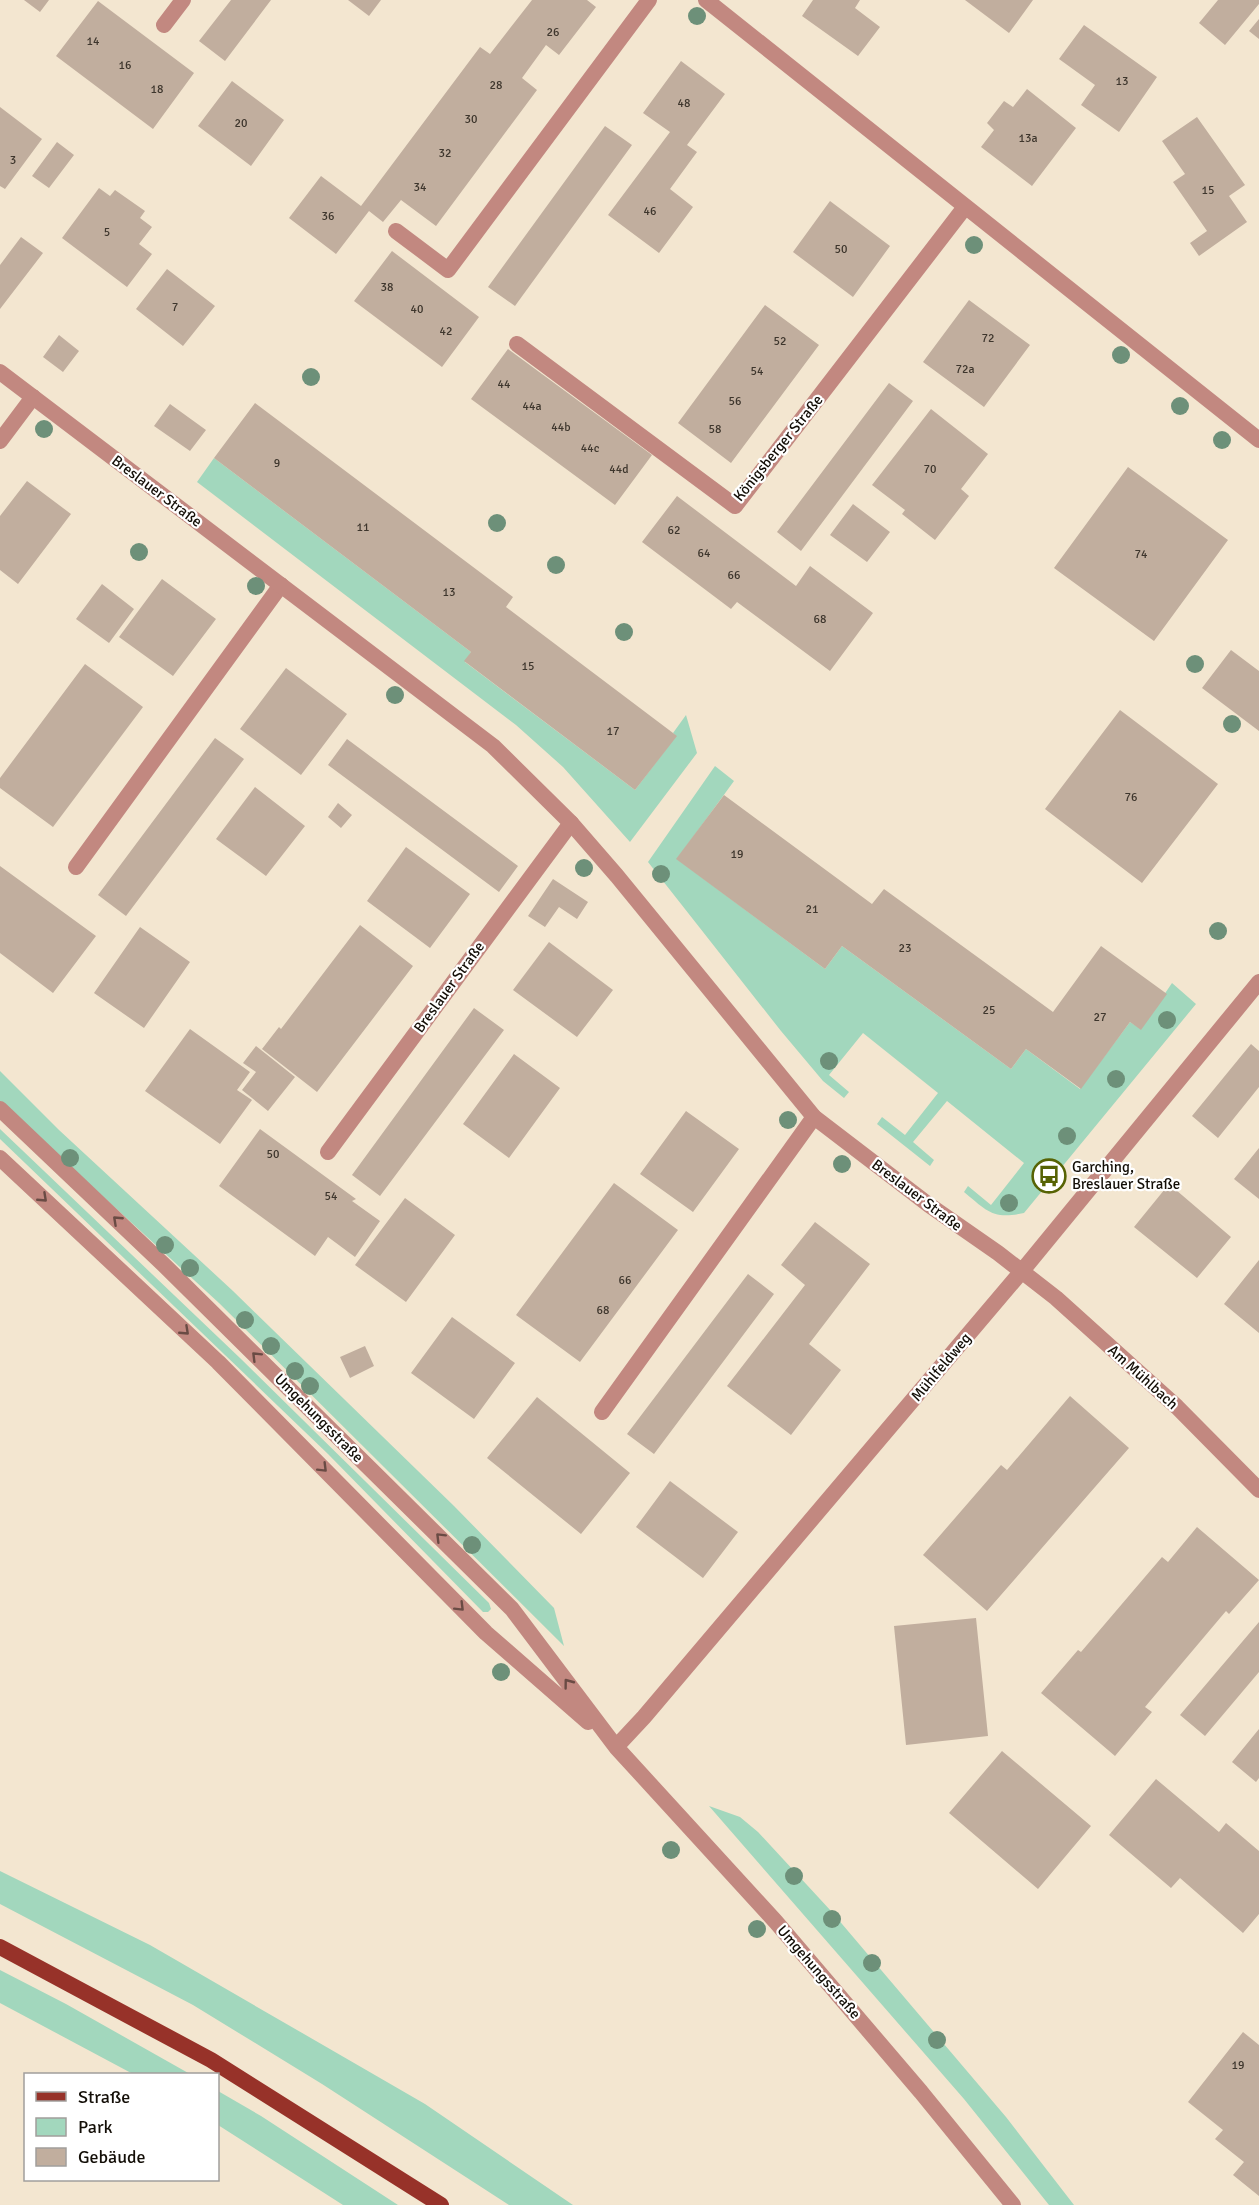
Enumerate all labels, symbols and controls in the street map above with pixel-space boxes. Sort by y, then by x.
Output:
house number: 26 [547,25,559,40]
house number: 14 [87,34,100,49]
house number: 16 [119,58,131,73]
house number: 13 [1116,74,1128,89]
house number: 28 [490,78,502,93]
house number: 18 [151,82,163,97]
house number: 48 [678,96,690,111]
house number: 30 [465,112,477,127]
house number: 20 [235,116,247,131]
house number: 13a [1018,131,1038,146]
house number: 32 [439,146,451,161]
house number: 3 [10,153,16,168]
house number: 34 [414,180,427,195]
house number: 15 [1202,183,1214,198]
house number: 46 [644,204,656,219]
house number: 36 [322,209,334,224]
house number: 5 [104,225,110,240]
house number: 50 [835,242,847,257]
house number: 38 [381,280,393,295]
house number: 7 [172,300,178,315]
house number: 40 [411,302,423,317]
house number: 42 [440,324,452,339]
house number: 72 [982,331,994,346]
house number: 52 [774,334,786,349]
house number: 72a [955,362,975,377]
house number: 54 [751,364,764,379]
house number: 44 [498,377,511,392]
street label: Königsberger Straße [730,391,826,505]
house number: 56 [729,394,741,409]
house number: 44a [522,399,542,414]
house number: 44b [551,420,571,435]
house number: 58 [709,422,721,437]
house number: 44c [581,441,600,456]
street label: Breslauer Straße [108,451,206,531]
house number: 9 [274,456,280,471]
house number: 44d [609,462,629,477]
house number: 70 [924,462,936,477]
house number: 11 [357,520,369,535]
house number: 62 [668,523,680,538]
house number: 64 [698,546,711,561]
house number: 74 [1135,547,1148,562]
house number: 66 [728,568,740,583]
house number: 13 [443,585,455,600]
house number: 68 [814,612,826,627]
house number: 15 [522,659,534,674]
house number: 17 [607,724,619,739]
house number: 76 [1125,790,1137,805]
house number: 19 [731,847,743,862]
house number: 21 [806,902,818,917]
street label: Breslauer Straße [410,938,488,1036]
house number: 23 [899,941,911,956]
house number: 25 [983,1003,995,1018]
house number: 27 [1094,1010,1106,1025]
house number: 50 [267,1147,279,1162]
street label: Breslauer Straße [868,1155,966,1235]
bus stop icon: Garching, Breslauer Straße [1031,1158,1067,1194]
place label: Garching, Breslauer Straße [1072,1158,1180,1193]
house number: 54 [325,1189,338,1204]
one-way arrow [35,1190,46,1201]
one-way arrow [113,1216,123,1227]
house number: 66 [619,1273,631,1288]
house number: 68 [597,1303,609,1318]
one-way arrow [178,1324,189,1335]
street label: Mühlfeldweg [907,1329,975,1405]
street label: Am Mühlbach [1104,1341,1182,1413]
one-way arrow [253,1352,263,1363]
street label: Umgehungsstraße [271,1370,367,1466]
one-way arrow [316,1461,327,1472]
one-way arrow [436,1534,447,1545]
one-way arrow [454,1600,464,1611]
one-way arrow [565,1679,576,1690]
street label: Umgehungsstraße [773,1921,865,2023]
house number: 19 [1232,2058,1244,2073]
legend [24,2073,219,2181]
text: Straße [78,2086,130,2108]
text: Park [78,2116,113,2138]
text: Gebäude [78,2146,146,2168]

